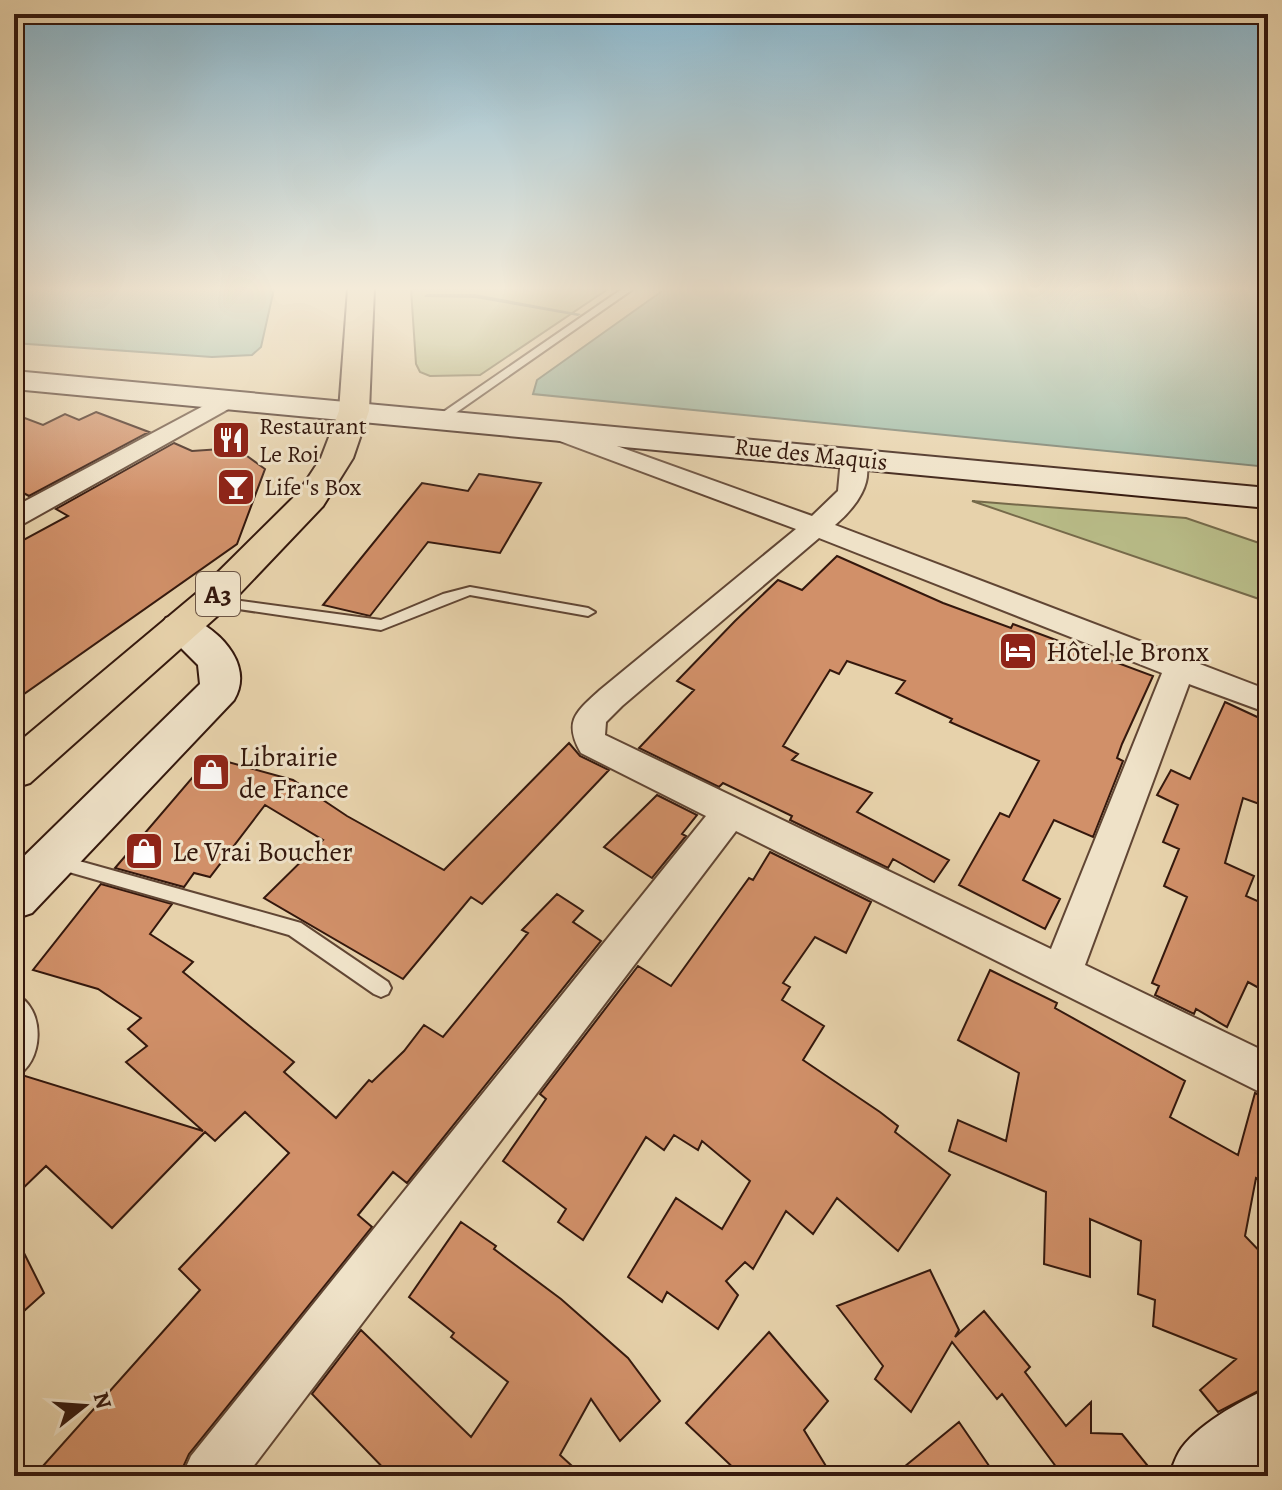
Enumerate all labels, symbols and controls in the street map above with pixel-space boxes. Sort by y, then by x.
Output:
place label: Restaurant Le Roi [259,410,367,470]
restaurant icon: Restaurant Le Roi [210,419,252,461]
street label: Rue des Maquis [733,430,889,478]
bar icon: Life 's Box [215,466,257,508]
place label: Life 's Box [264,471,362,503]
road number: A3 [196,572,240,616]
hotel icon: Hôtel le Bronx [997,630,1039,672]
place label: Hôtel le Bronx [1046,633,1210,671]
place label: Librairie de France [239,738,349,808]
shop icon: Librairie de France [190,751,232,793]
shop icon: Le Vrai Boucher [123,830,165,872]
place label: Le Vrai Boucher [172,833,353,871]
north arrow [44,1366,124,1446]
text: N [85,1388,119,1412]

